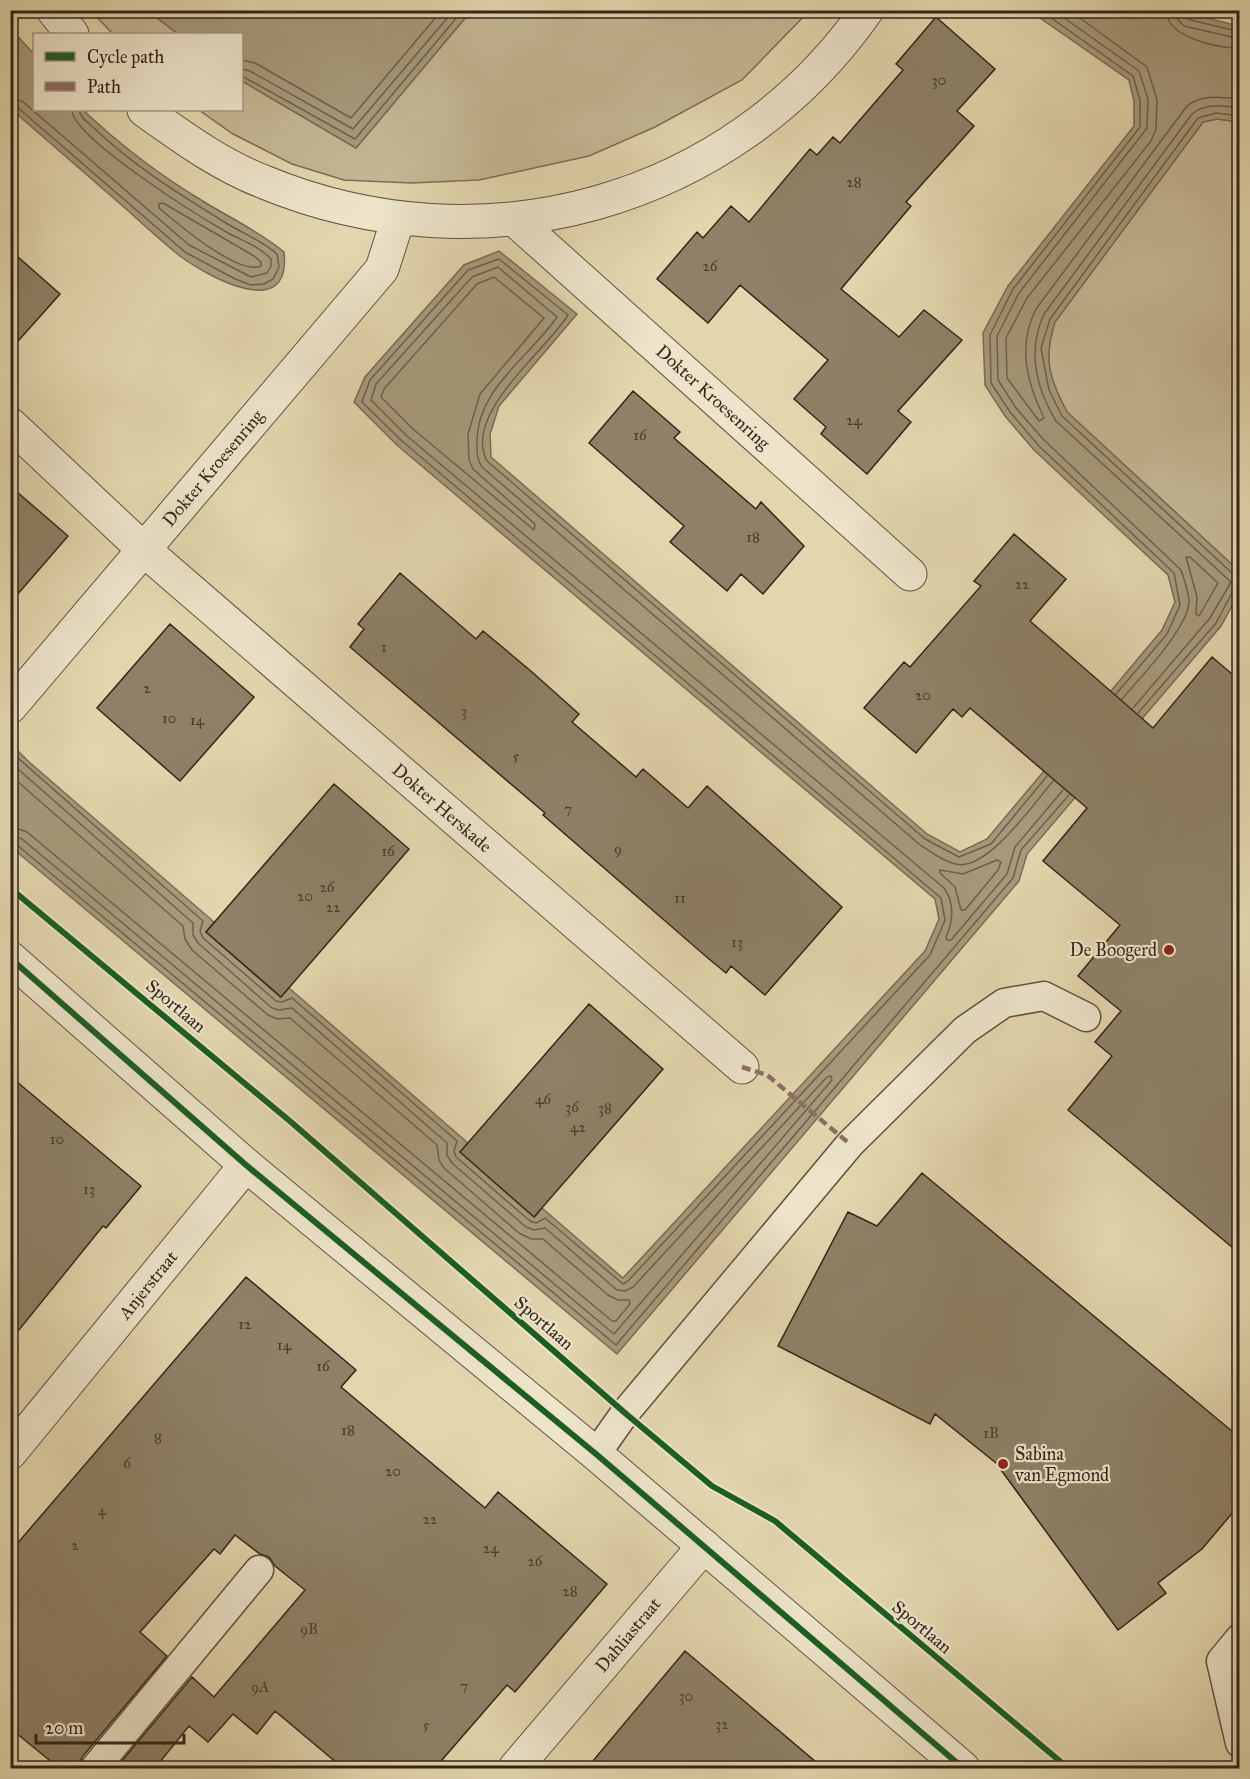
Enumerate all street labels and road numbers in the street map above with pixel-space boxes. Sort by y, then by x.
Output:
street label: Dokter Kroesenring [651,340,775,455]
street label: Dokter Kroesenring [158,405,269,532]
street label: Dokter Herskade [388,759,496,857]
street label: Sportlaan [142,975,211,1038]
street label: Anjerstraat [113,1246,183,1324]
street label: Sportlaan [510,1291,578,1355]
street label: Dahliastraat [590,1593,666,1677]
street label: Sportlaan [888,1596,957,1659]

